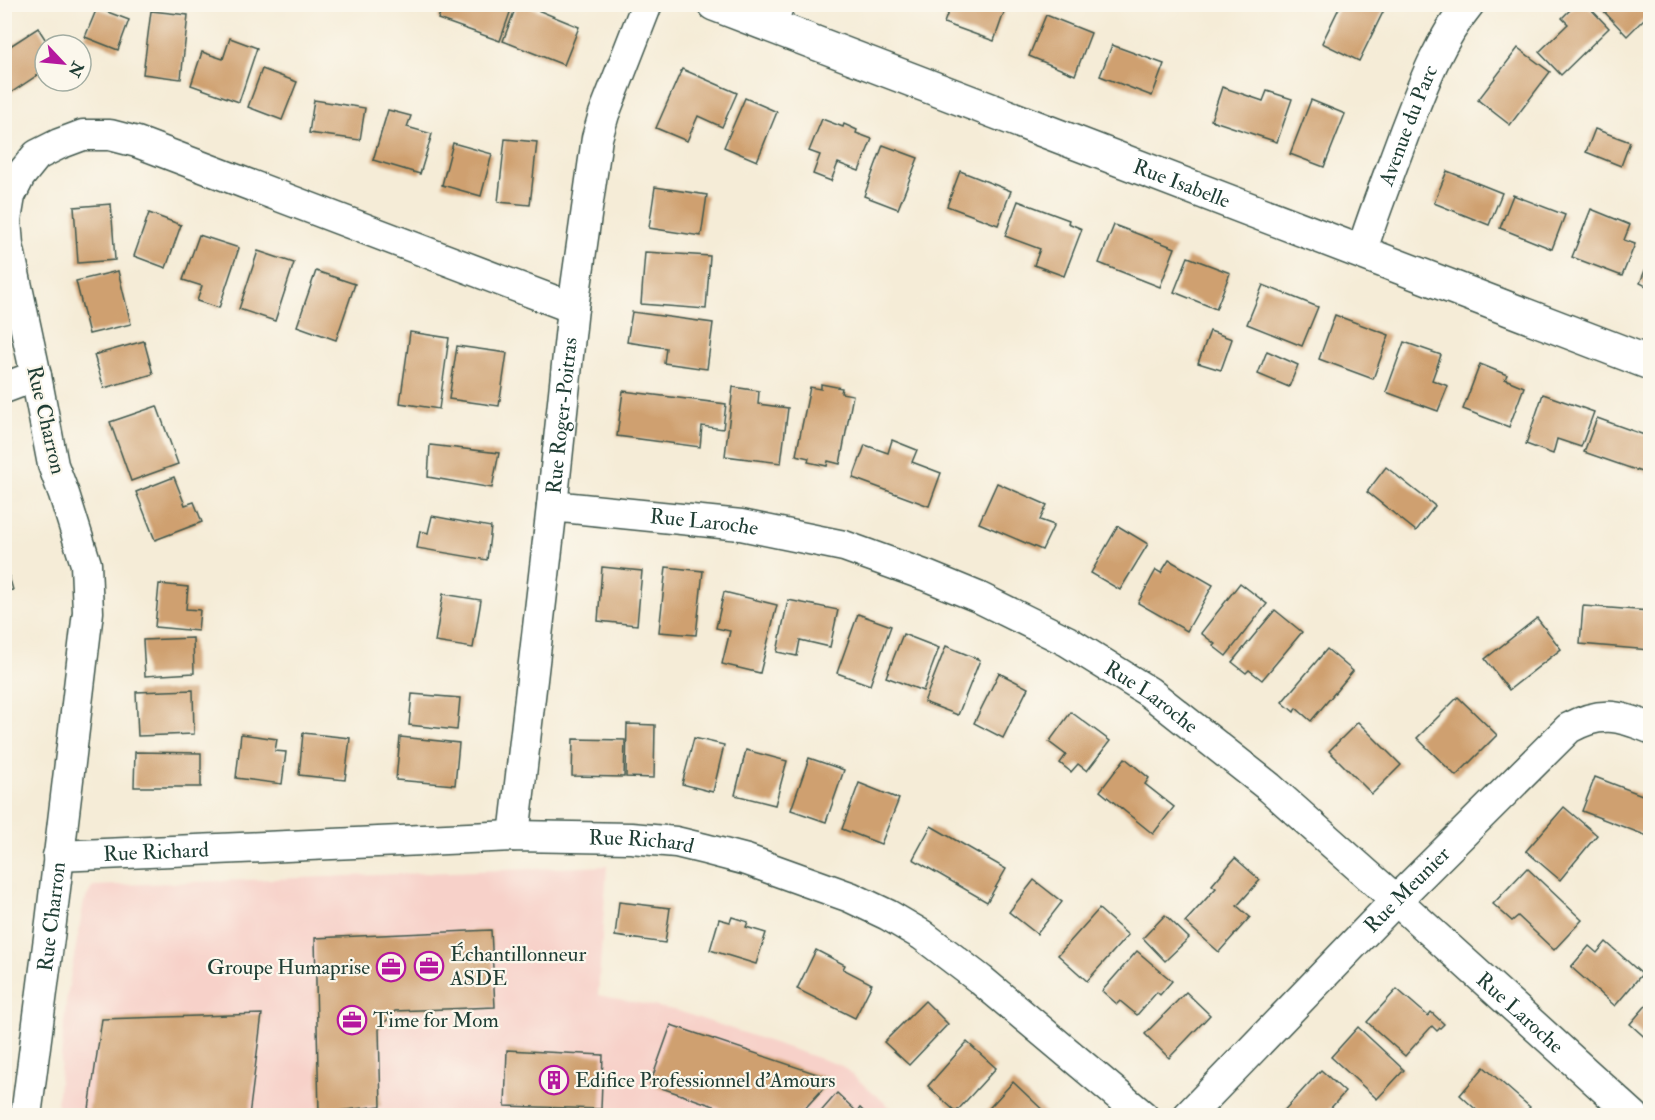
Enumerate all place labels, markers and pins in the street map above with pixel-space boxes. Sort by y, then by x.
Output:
place label: Échantillonneur ASDE [449,941,586,992]
office icon: Échantillonneur ASDE [413,950,445,982]
office icon: Groupe Humaprise [375,951,407,983]
place label: Groupe Humaprise [207,954,370,981]
office icon: Time for Mom [336,1004,368,1036]
place label: Time for Mom [373,1007,499,1034]
building icon: Edifice Professionnel d'Amours [538,1064,570,1096]
place label: Edifice Professionnel d'Amours [575,1067,835,1094]

